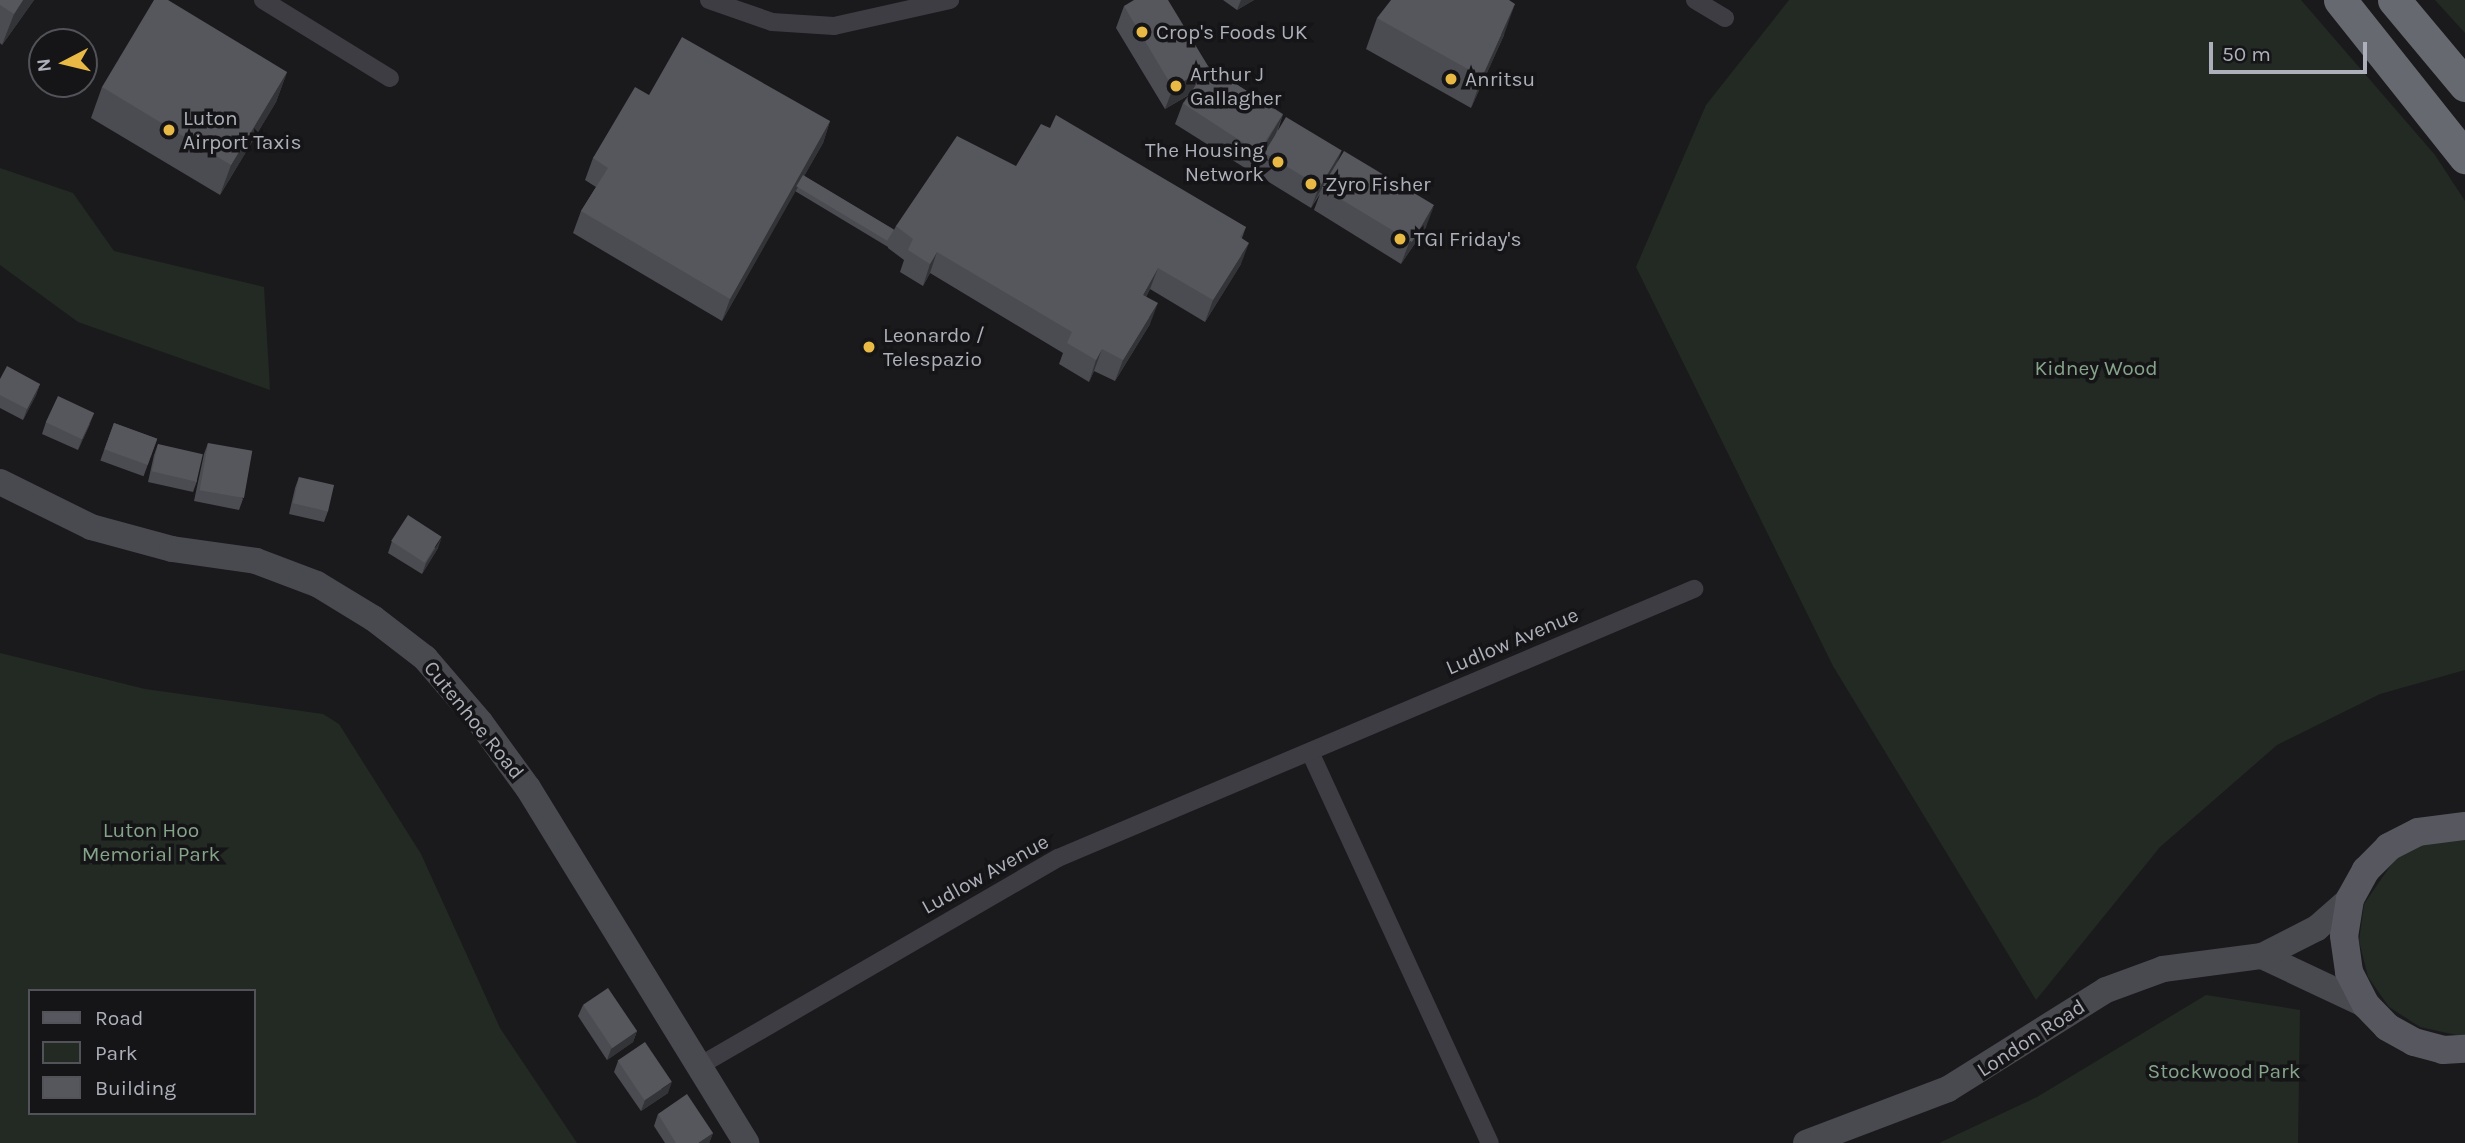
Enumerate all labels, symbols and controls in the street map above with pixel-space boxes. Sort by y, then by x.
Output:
place label: Crop's Foods UK [1156,19,1307,45]
marker: Crop's Foods UK [1134,24,1150,40]
north arrow [28,28,98,98]
scale bar [2213,28,2370,72]
text: 50 m [2222,42,2271,66]
text: N [32,57,56,73]
place label: Arthur J Gallagher [1190,61,1281,111]
place label: Anritsu [1465,66,1535,92]
marker: Anritsu [1443,71,1459,87]
marker: Arthur J Gallagher [1168,78,1184,94]
place label: Luton Airport Taxis [183,105,301,155]
marker: Luton Airport Taxis [161,122,177,138]
place label: The Housing Network [1145,137,1264,187]
marker: The Housing Network [1270,154,1286,170]
place label: Zyro Fisher [1325,171,1431,197]
marker: Zyro Fisher [1303,176,1319,192]
place label: TGI Friday's [1414,226,1521,252]
marker: TGI Friday's [1392,231,1408,247]
place label: Leonardo / Telespazio [883,322,985,372]
marker: Leonardo / Telespazio [861,339,877,355]
park label: Kidney Wood [2034,355,2158,381]
street label: Ludlow Avenue [1442,602,1582,680]
street label: Cutenhoe Road [419,656,529,784]
park label: Luton Hoo Memorial Park [82,817,220,867]
street label: Ludlow Avenue [917,829,1053,919]
legend [28,989,256,1115]
street label: London Road [1972,994,2090,1082]
text: Road [95,1006,143,1030]
text: Park [95,1041,138,1065]
park label: Stockwood Park [2148,1058,2300,1084]
text: Building [95,1076,176,1100]

